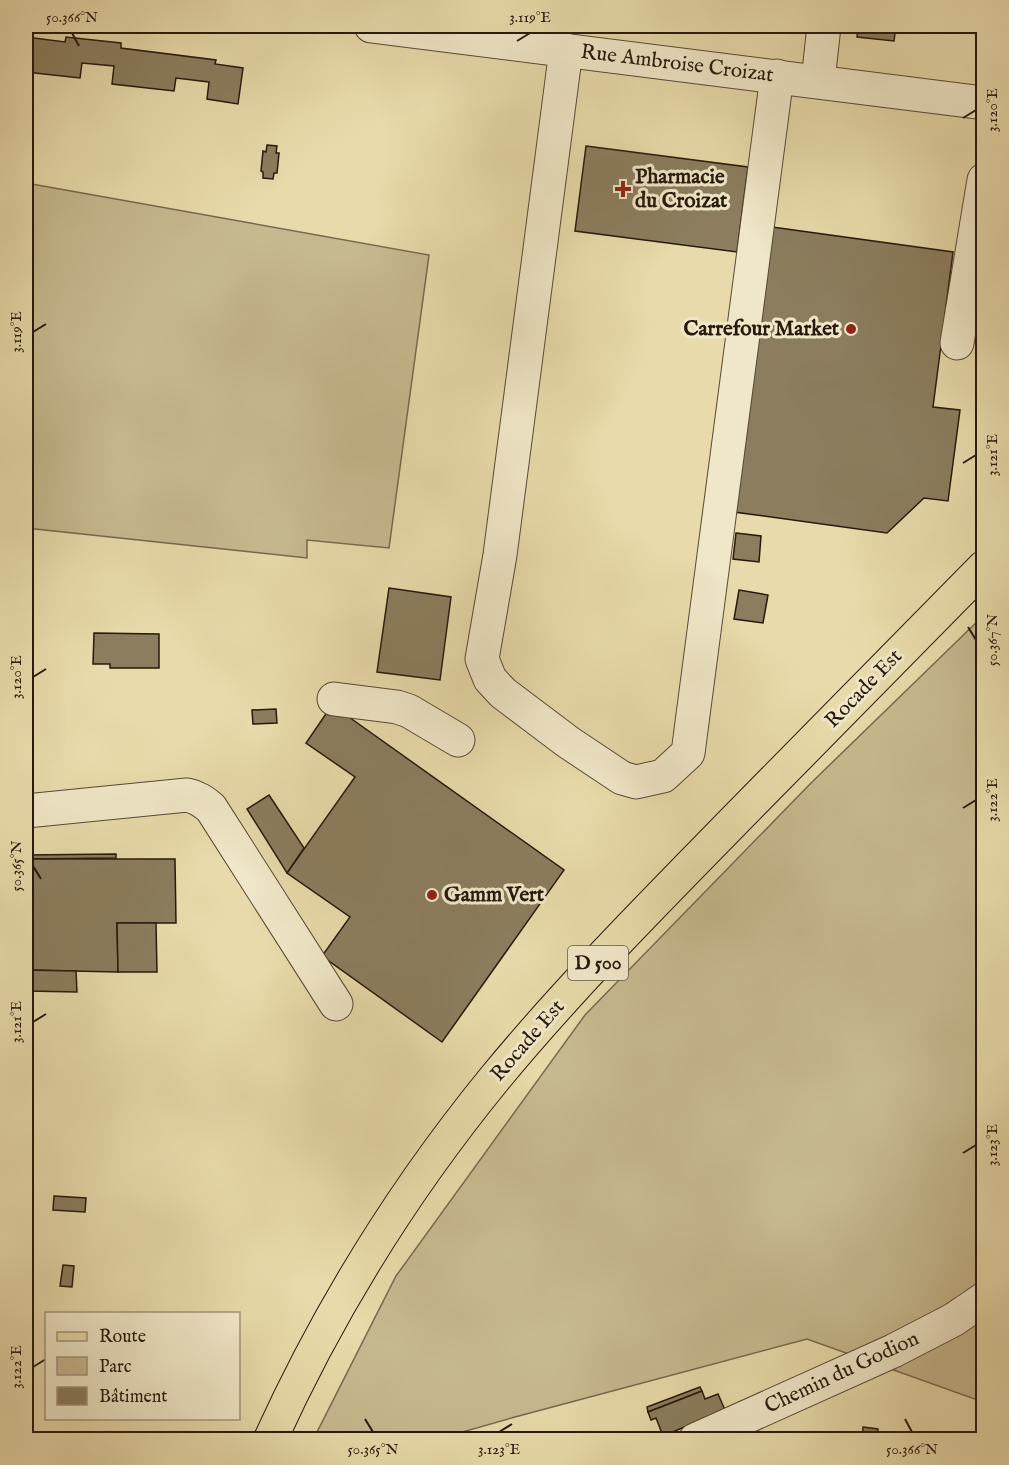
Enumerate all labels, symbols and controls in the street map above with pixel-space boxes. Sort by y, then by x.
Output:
text: 50.366°N [46,8,98,27]
text: 3.119°E [509,8,551,27]
street label: Rue Ambroise Croizat [579,39,775,89]
text: 3.120°E [983,88,1002,132]
place label: Pharmacie du Croizat [635,164,728,215]
marker: Pharmacie du Croizat [616,182,630,196]
text: 3.119°E [7,311,26,353]
place label: Carrefour Market [684,316,840,343]
marker: Carrefour Market [844,322,858,336]
text: 3.121°E [983,434,1002,476]
text: 50.367°N [983,614,1002,666]
street label: Rocade Est [820,644,908,734]
text: 3.120°E [7,655,26,699]
text: 3.122°E [983,778,1002,822]
text: 50.365°N [7,840,26,892]
place label: Gamm Vert [444,882,545,909]
marker: Gamm Vert [425,888,439,902]
road number: D 500 [568,946,628,980]
street label: Rocade Est [485,994,571,1088]
text: 3.121°E [7,1001,26,1043]
text: 3.123°E [983,1124,1002,1166]
legend [45,1312,240,1420]
street label: Chemin du Godion [761,1325,923,1421]
text: Route [99,1326,146,1349]
text: 3.122°E [7,1345,26,1389]
text: Parc [99,1356,132,1379]
text: Bâtiment [99,1386,168,1409]
text: 50.365°N [347,1440,399,1459]
text: 3.123°E [478,1440,520,1459]
text: 50.366°N [886,1440,938,1459]

